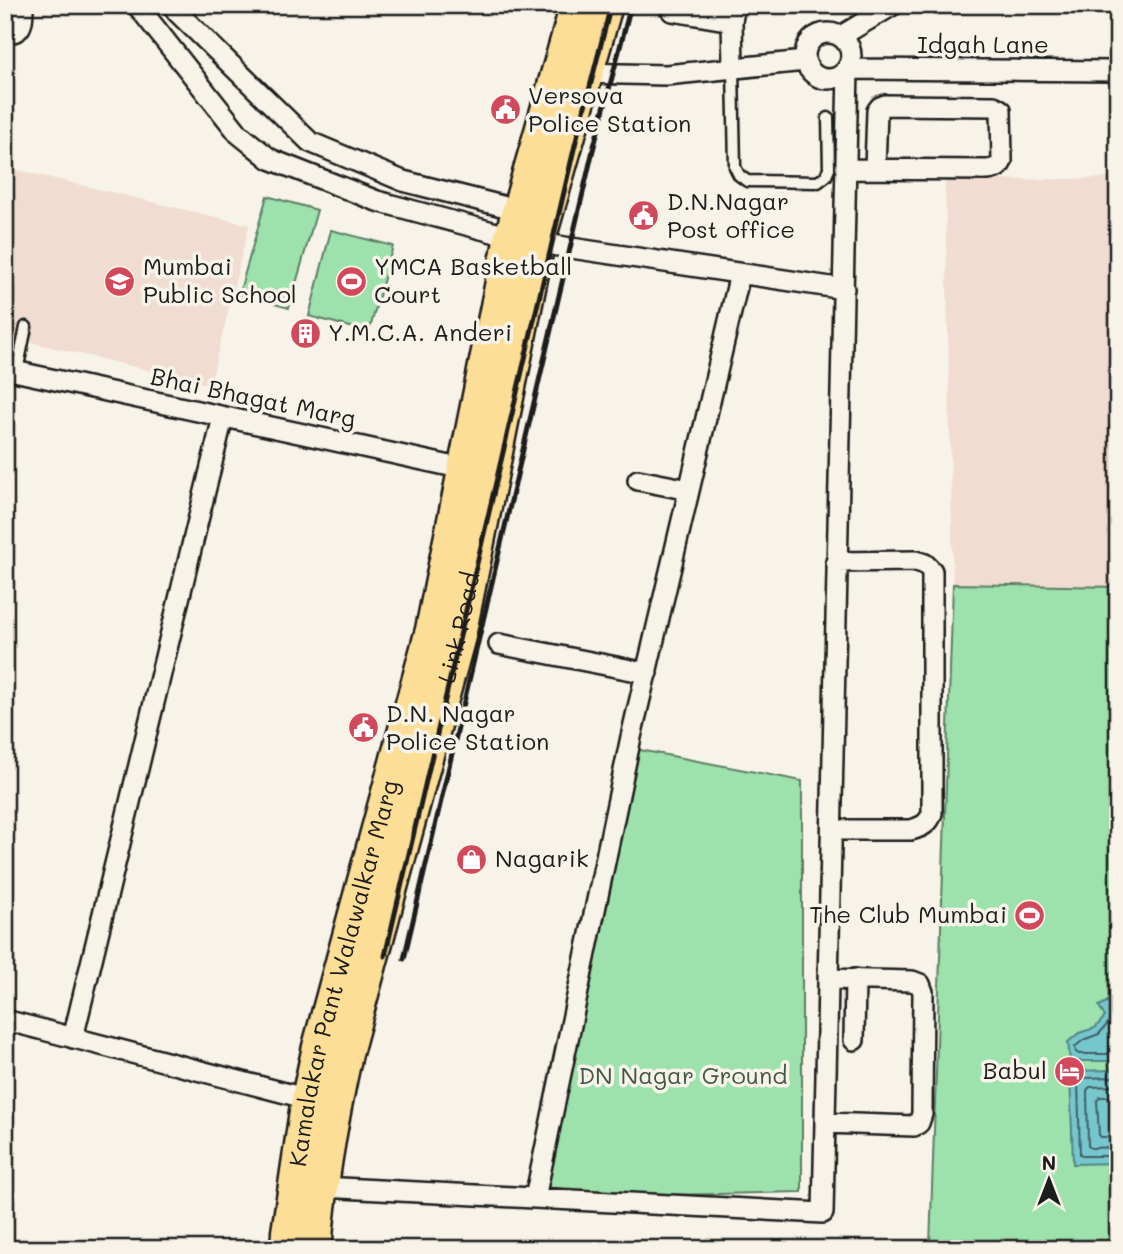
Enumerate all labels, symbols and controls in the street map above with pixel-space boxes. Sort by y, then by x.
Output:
street label: Idgah Lane [917,28,1049,59]
place label: Versova Police Station [528,79,691,138]
public building icon: Versova Police Station [488,93,522,127]
place label: D.N.Nagar Post office [667,185,795,244]
public building icon: D.N.Nagar Post office [627,199,661,233]
place label: Mumbai Public School [143,250,297,309]
place label: YMCA Basketball Court [374,250,572,309]
school or university icon: Mumbai Public School [103,264,137,298]
sports icon: YMCA Basketball Court [334,264,368,298]
building icon: Y.M.C.A. Anderi [288,316,322,350]
place label: Y.M.C.A. Anderi [328,316,512,347]
street label: Bhai Bhagat Marg [148,360,359,433]
street label: Link Road [430,569,486,686]
place label: D.N. Nagar Police Station [386,697,549,756]
public building icon: D.N. Nagar Police Station [346,711,380,745]
street label: Kamalakar Pant Walawalkar Marg [281,776,405,1169]
shop icon: Nagarik [455,842,489,876]
place label: Nagarik [495,842,589,873]
place label: The Club Mumbai [809,898,1007,929]
sports icon: The Club Mumbai [1013,898,1047,932]
place label: Babul [983,1054,1047,1085]
hotel icon: Babul [1053,1054,1087,1088]
park label: DN Nagar Ground [579,1059,787,1090]
north arrow [1014,1146,1084,1216]
text: N [1042,1150,1056,1175]

